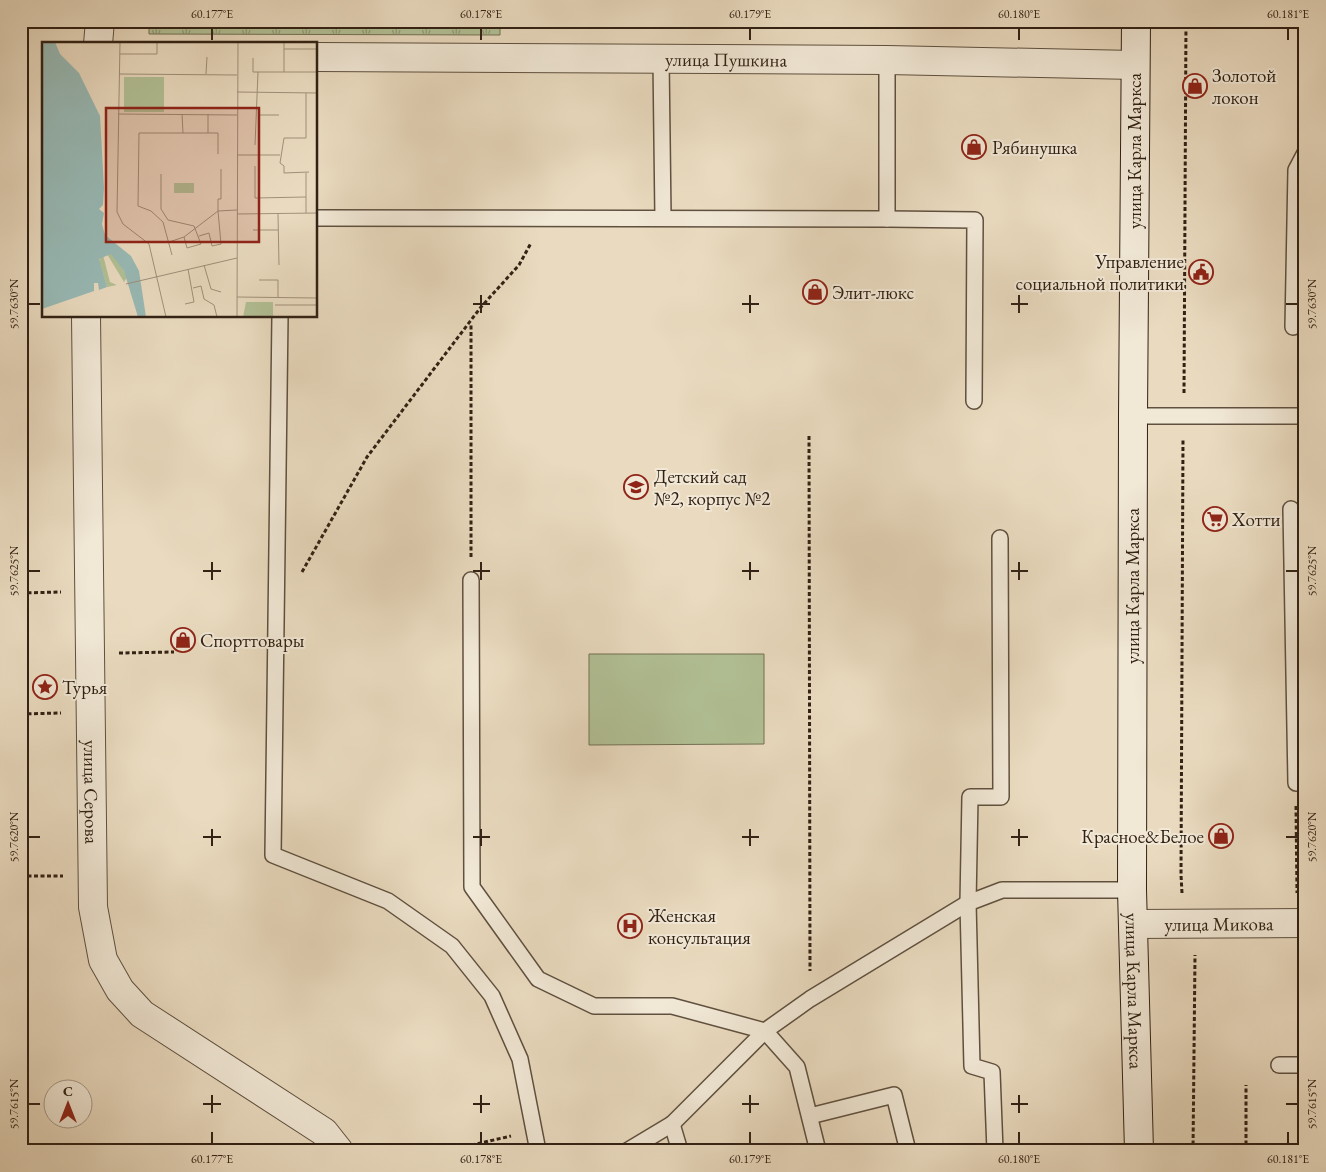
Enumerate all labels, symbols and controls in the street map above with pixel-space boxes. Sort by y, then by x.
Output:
text: 60.177°E [191,6,233,22]
text: 60.178°E [460,6,502,22]
text: 60.179°E [729,6,771,22]
text: 60.180°E [998,6,1040,22]
text: 60.181°E [1267,6,1309,22]
inset map [42,42,318,318]
street label: улица Пушкина [665,46,788,72]
place label: Золотой локон [1212,63,1276,110]
street label: улица Карла Маркса [1122,73,1147,229]
shop icon: Золотой локон [1182,73,1208,99]
shop icon: Рябинушка [961,134,987,160]
place label: Рябинушка [992,135,1078,160]
place label: Управление социальной политики [1016,249,1184,296]
public building icon: Управление социальной политики [1188,259,1214,285]
text: 59.7630°N [6,278,22,329]
text: 59.7630°N [1304,278,1320,329]
shop icon: Элит-люкс [802,279,828,305]
place label: Элит-люкс [832,280,914,305]
place label: Детский сад №2, корпус №2 [654,464,770,511]
school or university icon: Детский сад №2, корпус №2 [623,474,649,500]
supermarket icon: Хотти [1202,506,1228,532]
place label: Хотти [1231,507,1280,532]
street label: улица Карла Маркса [1120,508,1145,664]
text: 59.7625°N [6,545,22,596]
text: 59.7625°N [1304,545,1320,596]
shop icon: Спорттовары [170,627,196,653]
place label: Спорттовары [200,628,305,653]
place icon: Турья [32,674,58,700]
place label: Турья [62,675,108,700]
street label: улица Серова [79,740,105,845]
text: 59.7620°N [6,811,22,862]
text: 59.7620°N [1304,811,1320,862]
shop icon: Красное&Белое [1208,823,1234,849]
place label: Красное&Белое [1081,824,1204,849]
place label: Женская консультация [647,903,751,950]
street label: улица Микова [1164,911,1274,936]
street label: улица Карла Маркса [1120,912,1149,1070]
hospital icon: Женская консультация [617,913,643,939]
text: 59.7615°N [6,1078,22,1129]
text: 59.7615°N [1304,1078,1320,1129]
north arrow [42,1080,92,1130]
text: С [63,1082,73,1100]
text: 60.177°E [191,1151,233,1167]
text: 60.178°E [460,1151,502,1167]
text: 60.179°E [729,1151,771,1167]
text: 60.180°E [998,1151,1040,1167]
text: 60.181°E [1267,1151,1309,1167]

